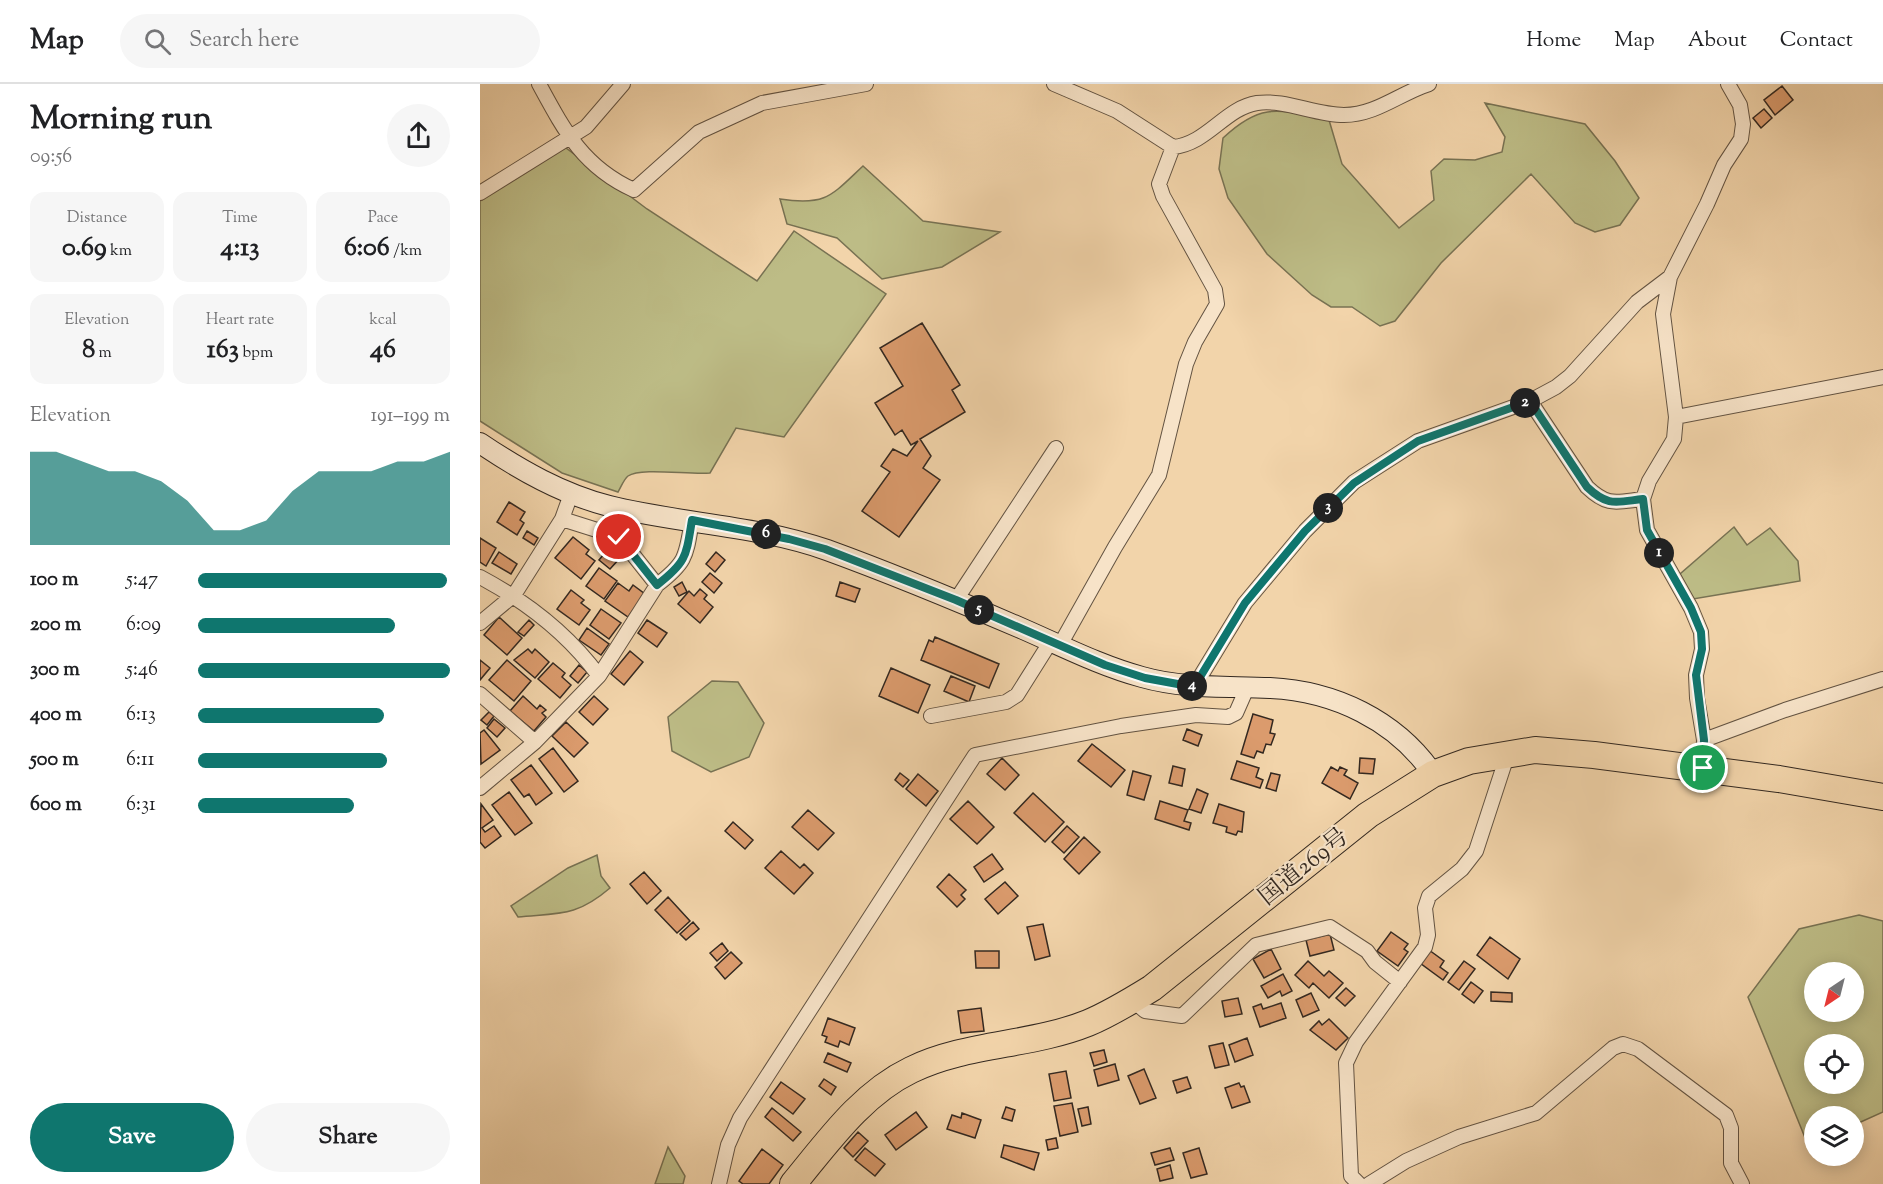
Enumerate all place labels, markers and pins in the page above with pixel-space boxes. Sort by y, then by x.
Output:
pin: 2 [1510,388,1540,418]
pin: 3 [1313,493,1343,523]
pin [593,511,644,562]
pin: 6 [751,519,781,549]
pin: 1 [1644,538,1674,568]
pin: 5 [964,595,994,625]
pin: 4 [1177,671,1207,701]
pin [1677,742,1728,793]

